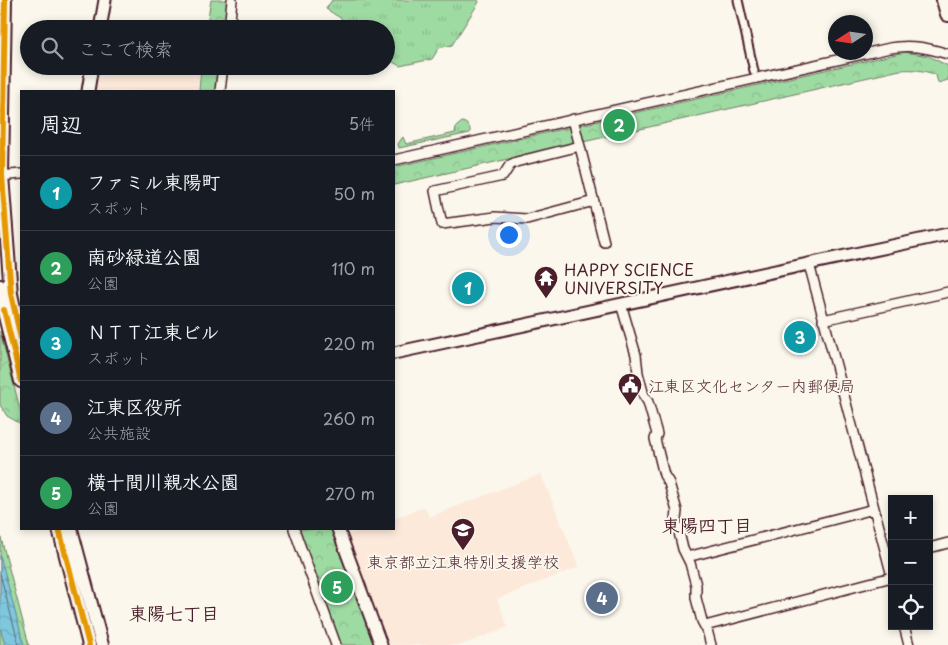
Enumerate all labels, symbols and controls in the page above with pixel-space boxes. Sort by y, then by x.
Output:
north arrow [828,15,873,60]
search box [20,20,395,75]
icon: search [38,34,66,62]
text: ここで検索 [78,34,173,62]
pin: 2 [603,106,635,144]
text: 周辺 [40,107,82,139]
text: 5件 [349,111,375,135]
text: ファミル東陽町 [87,167,220,195]
text: 1 [52,181,60,205]
text: 50 m [334,181,375,205]
text: スポット [87,195,151,219]
your location [496,222,522,248]
text: 南砂緑道公園 [87,242,201,270]
text: 2 [50,256,62,280]
text: 110 m [332,256,375,280]
place label: HAPPY SCIENCE UNIVERSITY [564,257,694,299]
temple icon: HAPPY SCIENCE UNIVERSITY [533,265,559,299]
pin: 1 [452,269,484,307]
text: 公園 [87,270,119,294]
text: ＮＴＴ江東ビル [87,317,220,345]
pin: 3 [784,318,816,356]
text: 3 [51,331,61,355]
text: 220 m [324,331,375,355]
text: スポット [87,345,151,369]
public building icon: 江東区文化センター内郵便局 [617,372,643,406]
place label: 江東区文化センター内郵便局 [648,373,855,397]
text: 江東区役所 [87,392,182,420]
text: 4 [51,406,61,430]
text: 260 m [323,406,375,430]
text: 公共施設 [87,420,151,444]
text: 横十間川親水公園 [87,467,239,495]
text: 5 [51,481,61,505]
text: 270 m [325,481,375,505]
text: 公園 [87,495,119,519]
map controls [888,495,933,630]
button: + [888,495,933,540]
district label: 東陽四丁目 [662,511,752,538]
school or university icon: 東京都立江東特別支援学校 [450,517,476,551]
button: − [888,540,933,585]
place label: 東京都立江東特別支援学校 [367,549,559,573]
pin: 5 [321,568,353,606]
pin: 4 [586,579,618,617]
button: locate [888,585,933,630]
district label: 東陽七丁目 [129,599,219,626]

